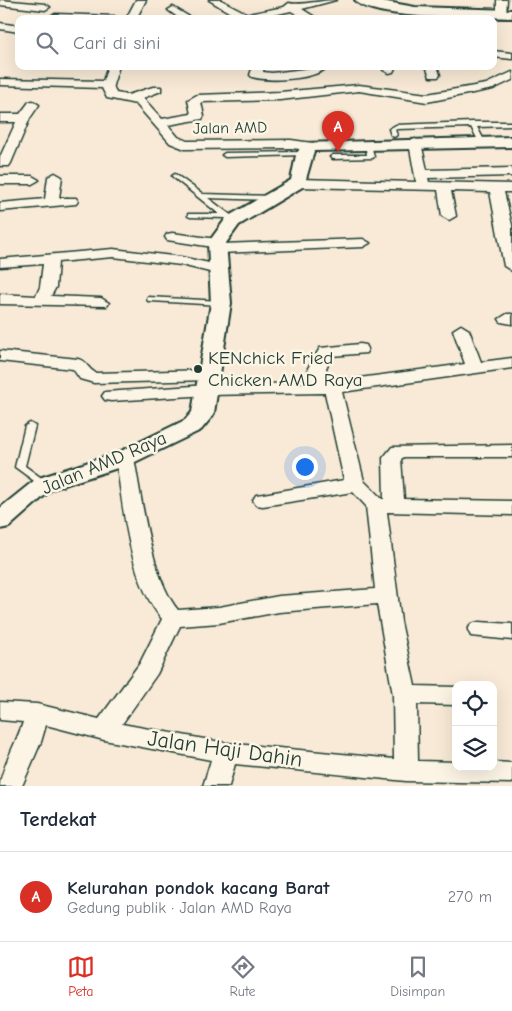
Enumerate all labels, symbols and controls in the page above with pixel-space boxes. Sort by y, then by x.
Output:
search box [15,15,497,70]
icon: search [33,29,61,57]
text: Cari di sini [73,32,160,54]
pin: A [322,111,354,152]
street label: Jalan AMD [193,118,267,138]
place label: KENchick Fried Chicken AMD Raya [208,347,363,391]
marker: KENchick Fried Chicken AMD Raya [192,363,204,375]
street label: Jalan AMD Raya [38,427,170,499]
your location [292,454,318,480]
map controls [452,681,497,771]
button: locate [452,681,497,726]
street label: Jalan Haji Dahin [146,725,304,773]
button: layers [452,726,497,771]
text: Terdekat [20,807,96,831]
text: Kelurahan pondok kacang Barat [67,877,330,899]
text: A [32,888,40,906]
text: 270 m [448,888,492,906]
text: Gedung publik · Jalan AMD Raya [67,899,292,917]
tab: Peta [67,953,95,1000]
tab: Rute [229,953,257,1000]
tab: Disimpan [390,953,445,1000]

